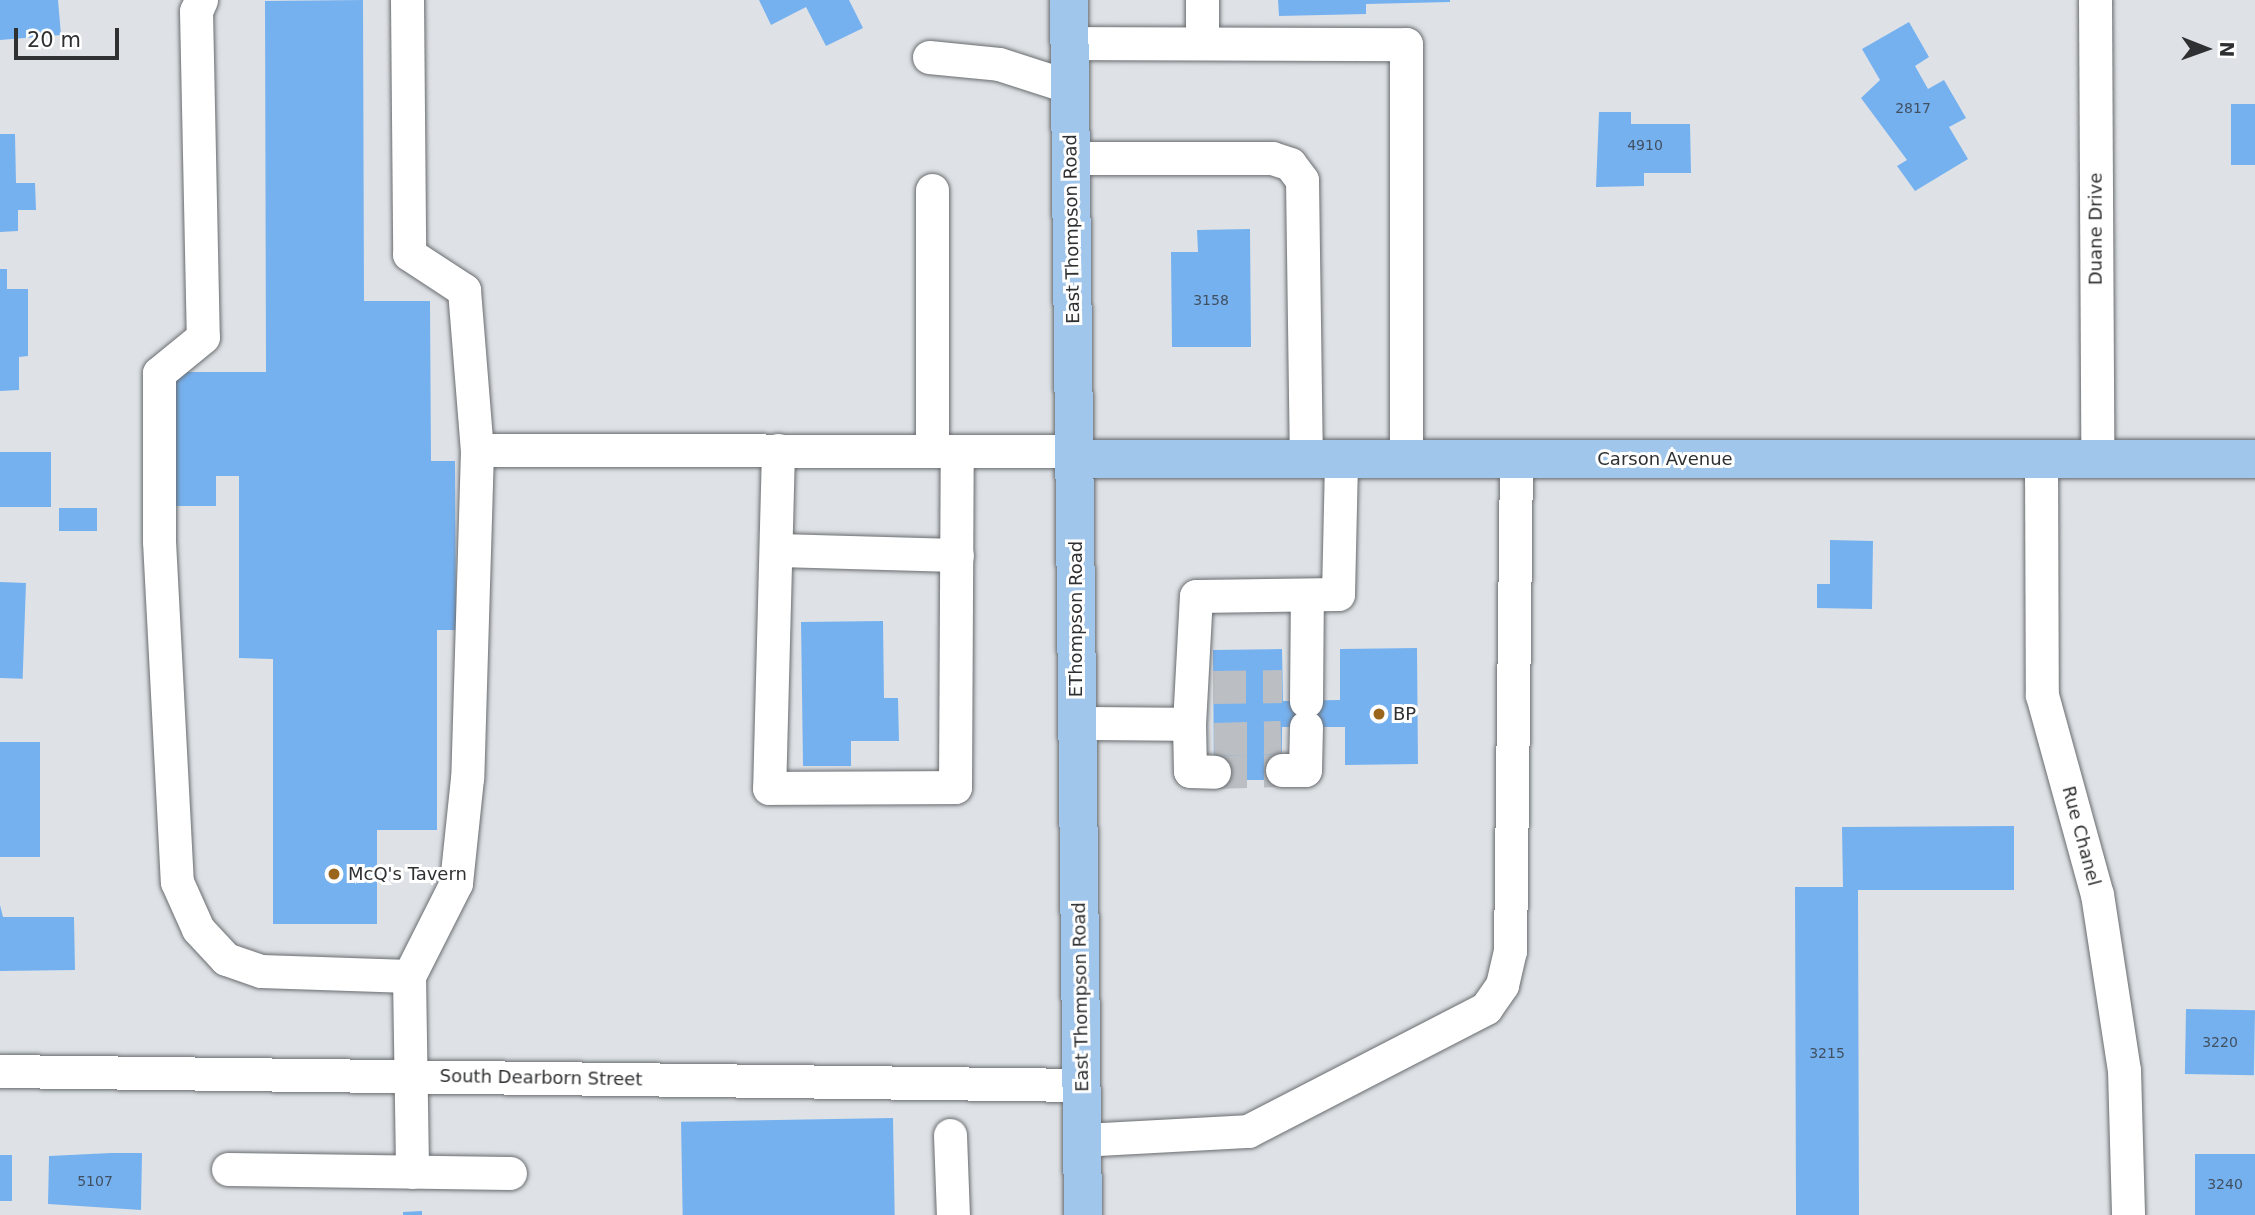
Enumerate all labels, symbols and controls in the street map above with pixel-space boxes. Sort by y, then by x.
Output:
scale bar [18,14,122,58]
north arrow [2171,14,2241,84]
text: 20 m [27,28,81,52]
text: N [2216,41,2238,58]
house number: 2817 [1895,100,1931,116]
street label: East Thompson Road [1060,134,1084,324]
house number: 4910 [1627,137,1663,153]
street label: Duane Drive [2085,173,2107,285]
house number: 3158 [1193,292,1229,308]
street label: Carson Avenue [1597,448,1733,470]
street label: EThompson Road [1065,541,1087,697]
place label: BP [1393,703,1416,725]
marker: BP [1371,706,1387,722]
street label: Rue Chanel [2057,784,2105,888]
place label: McQ's Tavern [348,863,467,885]
marker: McQ's Tavern [326,866,342,882]
street label: East Thompson Road [1069,902,1093,1092]
house number: 3220 [2202,1034,2238,1050]
house number: 3215 [1809,1045,1845,1061]
street label: South Dearborn Street [439,1065,643,1091]
house number: 5107 [77,1173,113,1189]
house number: 3240 [2207,1176,2243,1192]

